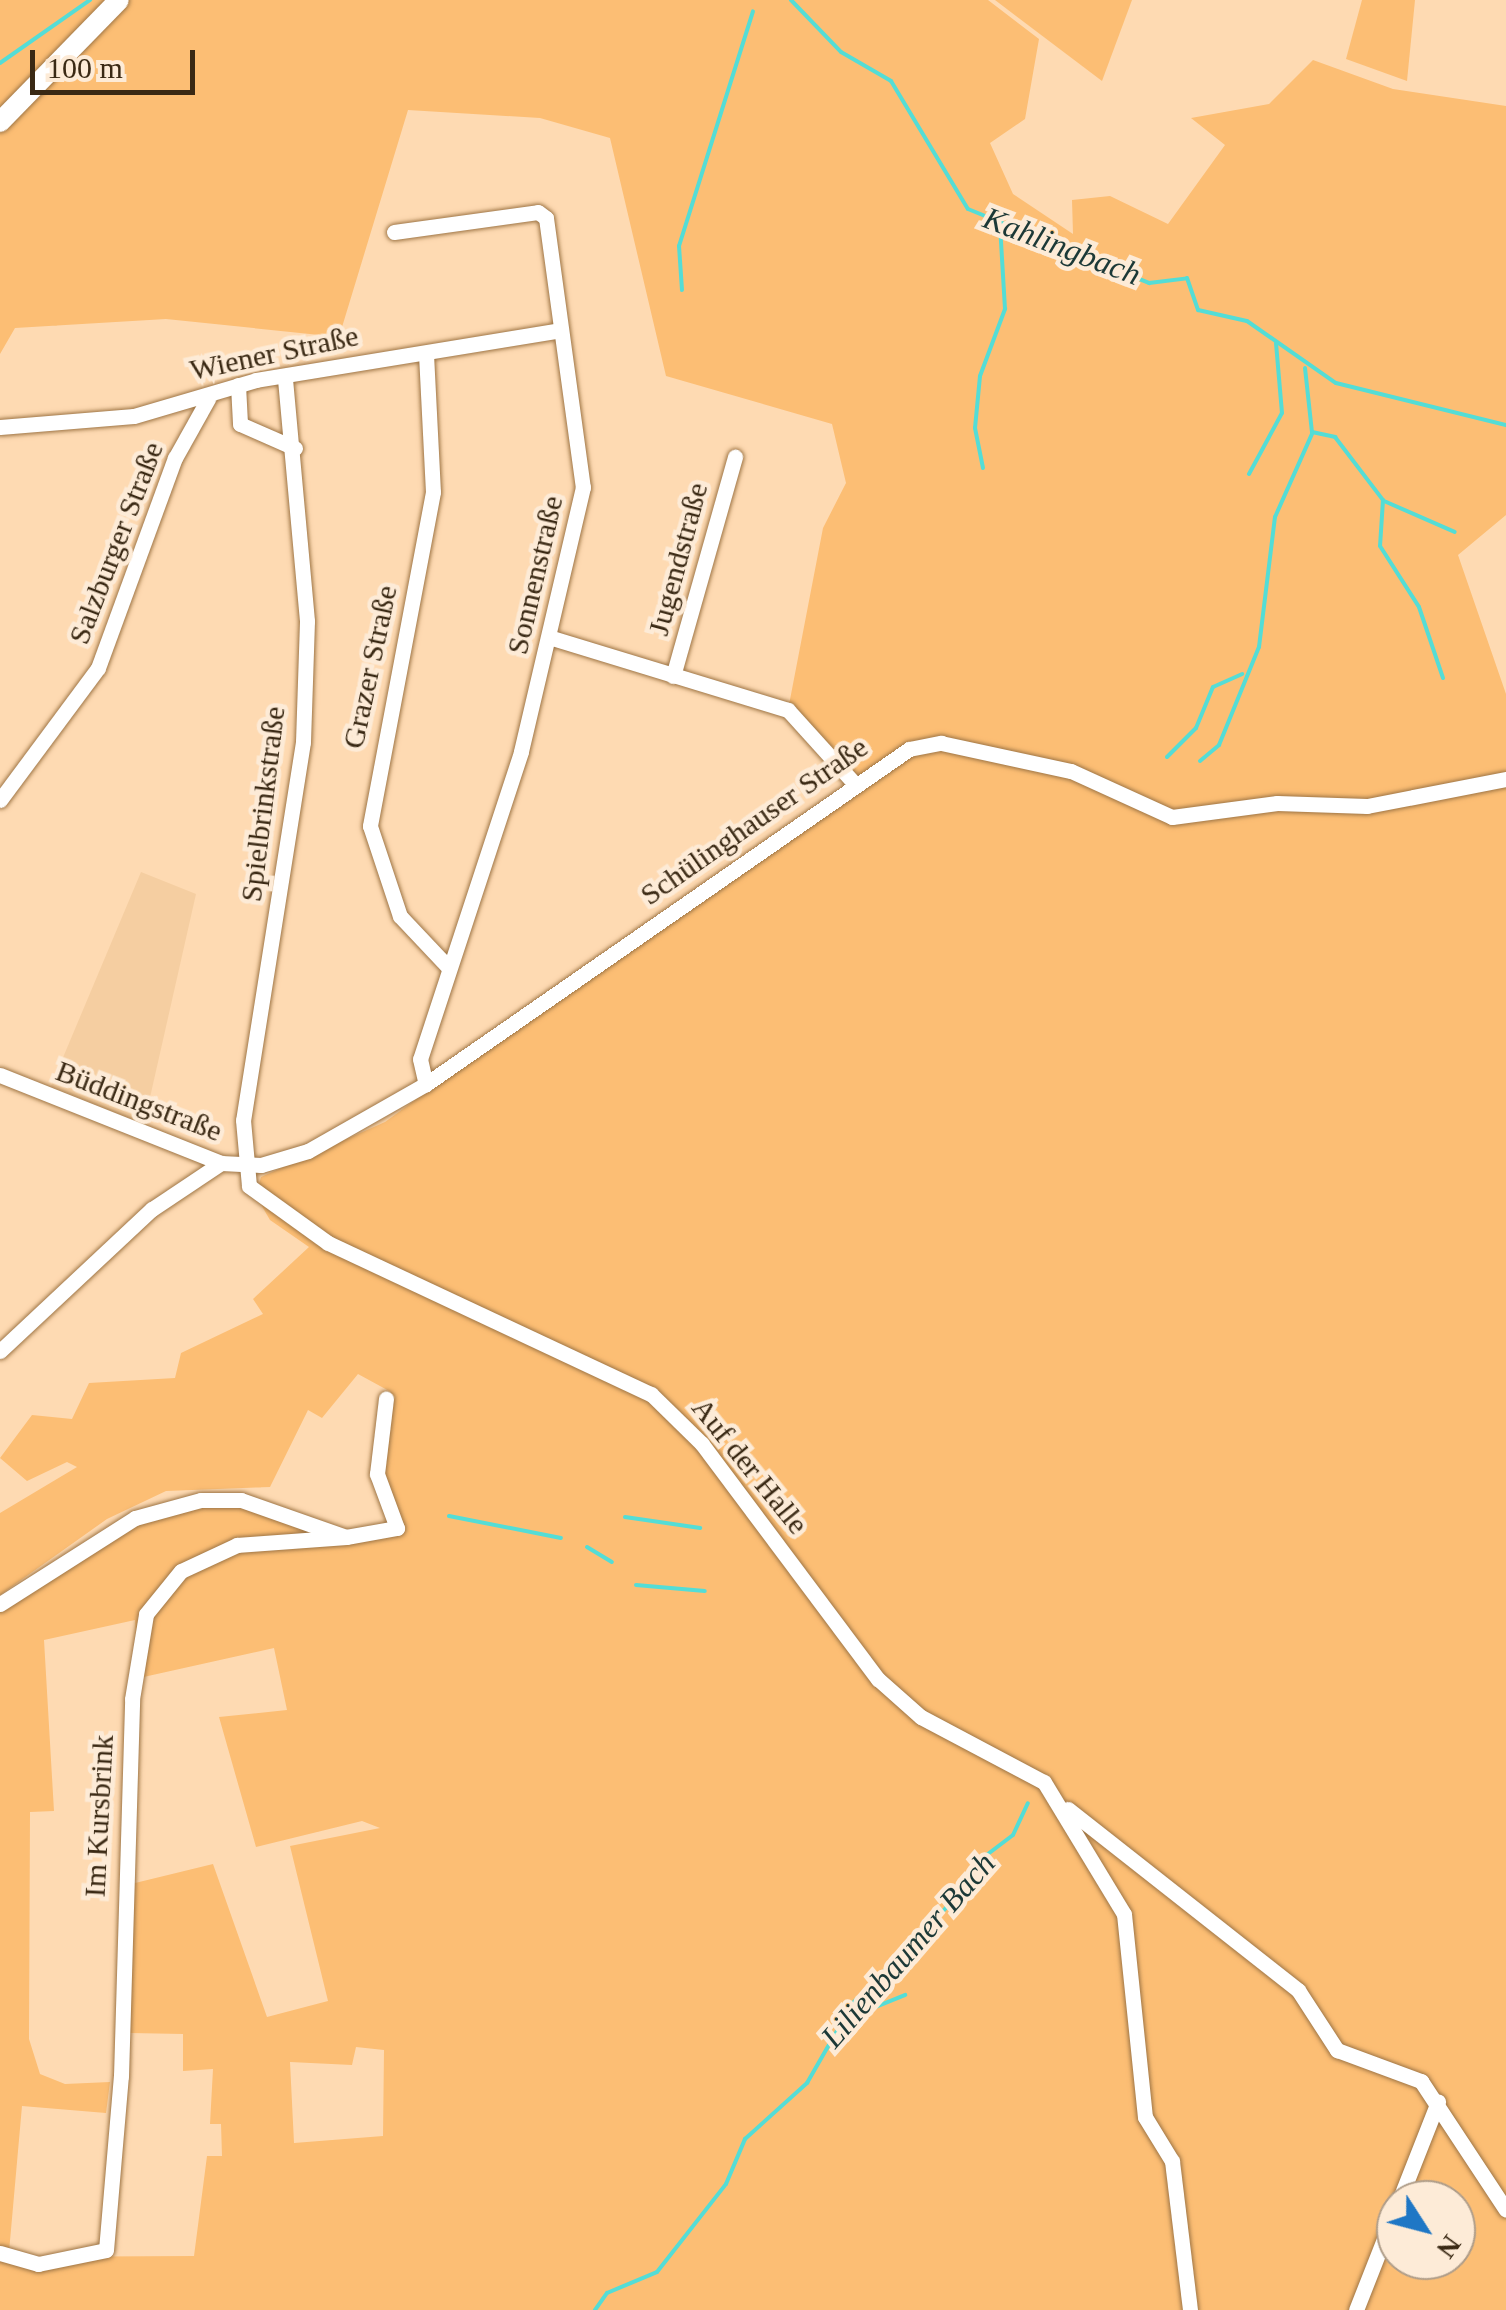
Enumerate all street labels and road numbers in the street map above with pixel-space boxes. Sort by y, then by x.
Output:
street label: Wiener Straße [187,318,361,388]
street label: Salzburger Straße [61,437,171,649]
street label: Jugendstraße [640,479,716,639]
street label: Sonnenstraße [499,492,571,658]
street label: Grazer Straße [335,582,405,752]
street label: Spielbrinkstraße [233,704,293,904]
street label: Schülinghauser Straße [633,729,875,913]
street label: Büddingstraße [51,1053,227,1149]
street label: Auf der Halle [684,1391,816,1541]
street label: Im Kursbrink [77,1734,121,1898]

